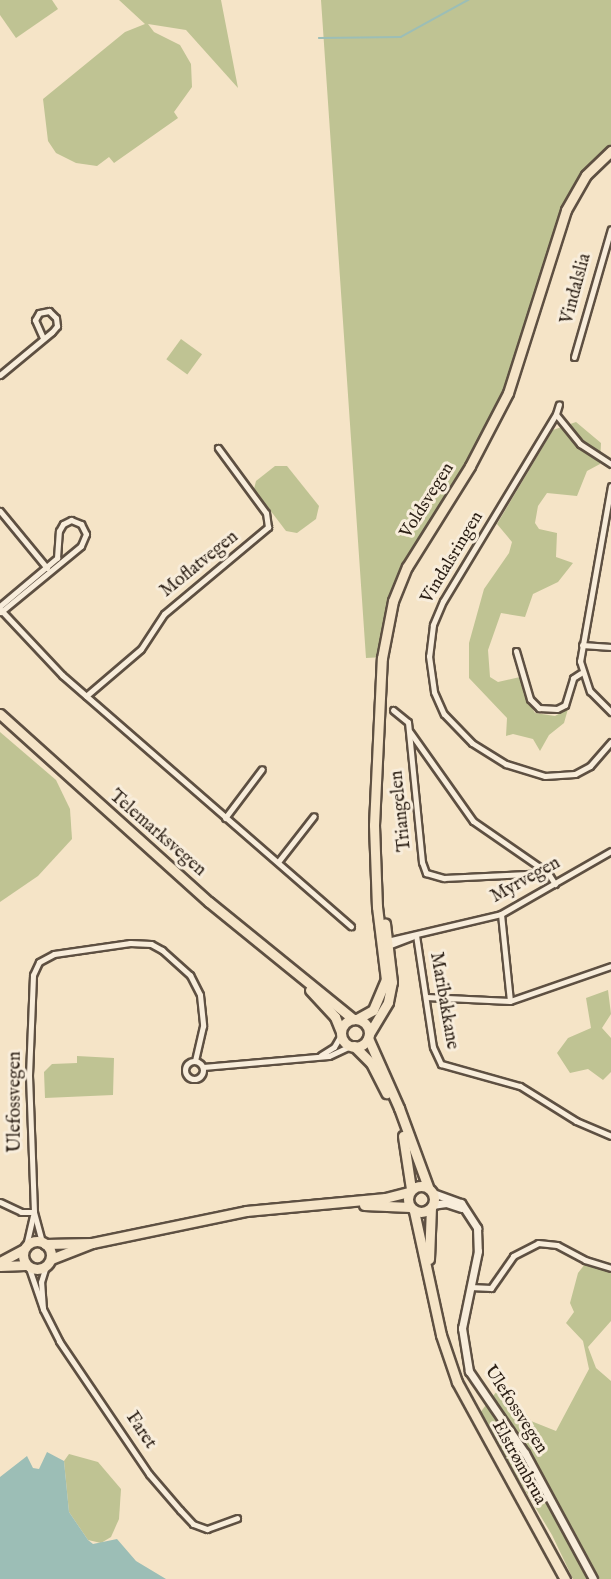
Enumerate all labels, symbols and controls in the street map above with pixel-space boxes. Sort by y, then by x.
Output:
street label: Vindalslia [557,251,597,327]
street label: Voldsvegen [396,459,460,543]
street label: Vindalsringen [417,508,489,608]
street label: Moflatvegen [157,527,243,603]
street label: Triangelen [387,769,417,853]
street label: Telemarksvegen [104,786,210,882]
street label: Myrvegen [488,853,564,909]
street label: Maribakkane [424,951,462,1051]
street label: Ulefossvegen [5,1051,27,1153]
street label: Ulefossvegen [478,1362,552,1458]
street label: Faret [120,1408,160,1454]
street label: Elstrømbrua [486,1417,550,1509]

